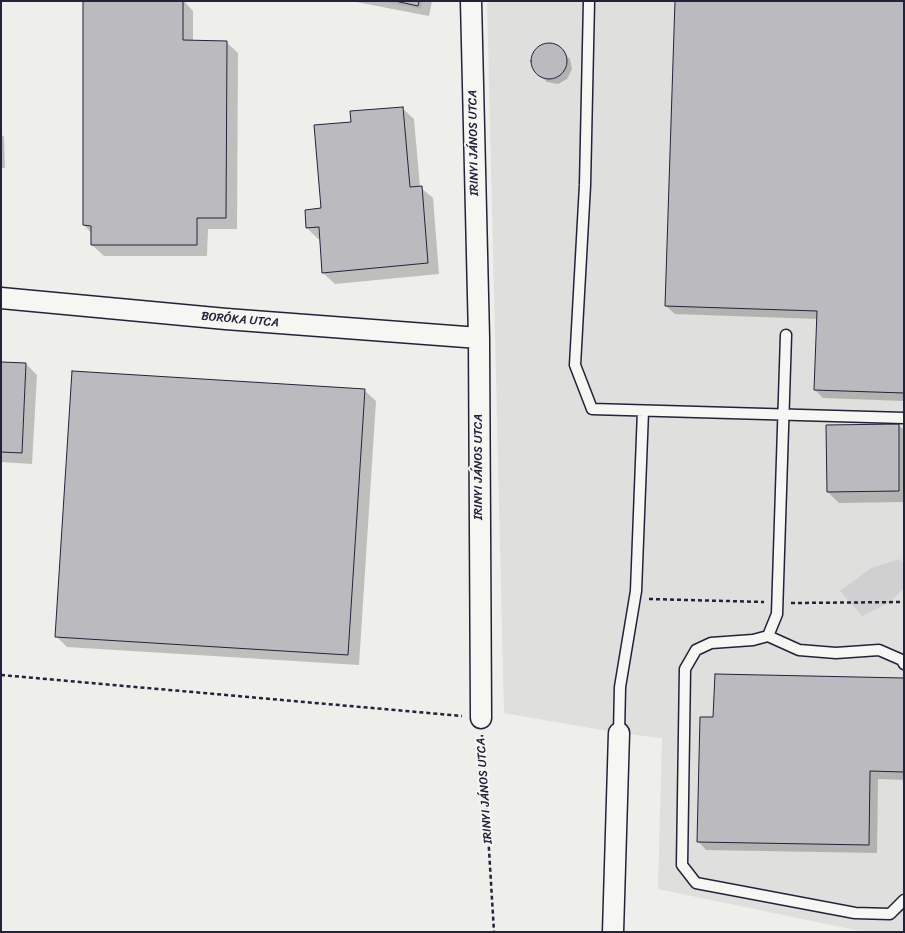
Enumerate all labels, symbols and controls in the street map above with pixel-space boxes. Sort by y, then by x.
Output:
street label: IRINYI JÁNOS UTCA [466,90,482,196]
street label: BORÓKA UTCA [201,309,279,331]
street label: IRINYI JÁNOS UTCA [472,414,486,520]
street label: IRINYI JÁNOS UTCA [474,738,496,844]

